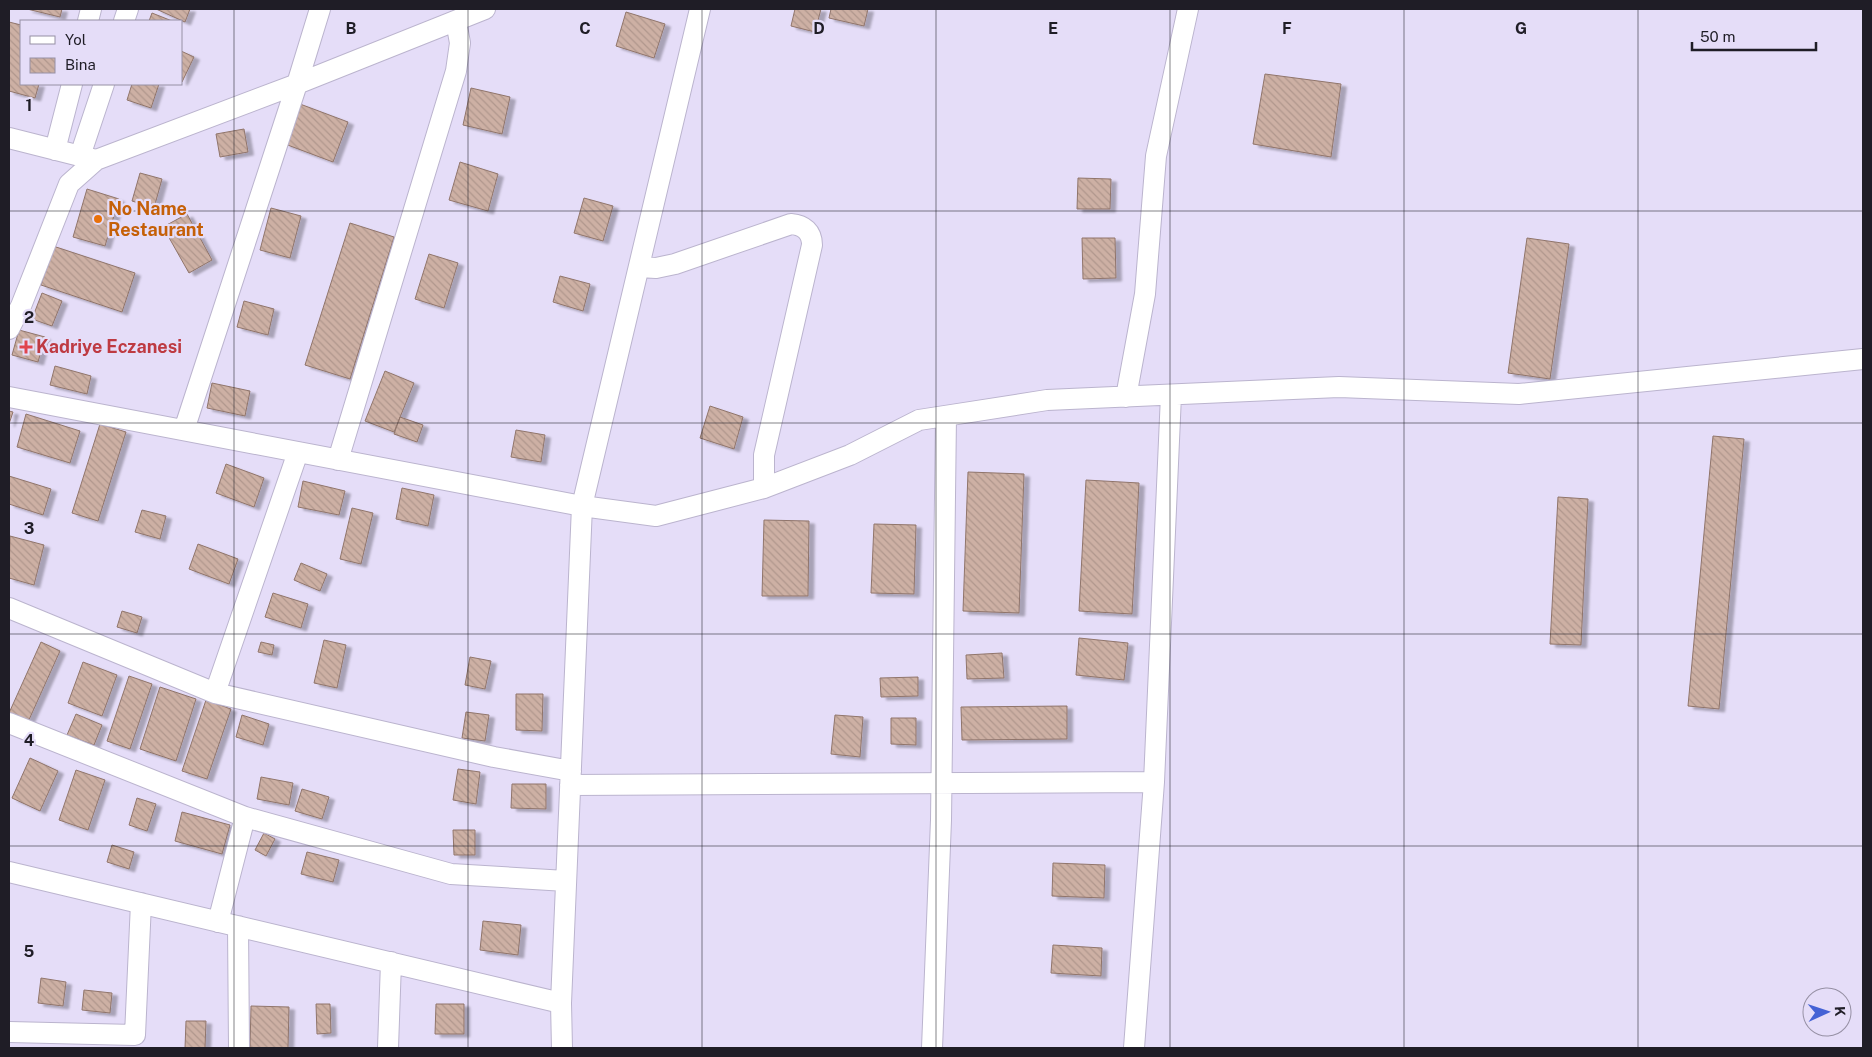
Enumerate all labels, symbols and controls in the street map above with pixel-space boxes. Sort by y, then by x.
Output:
text: B [346,19,357,38]
text: C [579,19,591,38]
text: D [813,19,825,38]
text: E [1048,19,1058,38]
text: F [1282,19,1292,38]
text: G [1515,19,1527,38]
legend [20,20,182,85]
scale bar [1692,20,1816,52]
text: 50 m [1700,28,1735,45]
text: Yol [65,31,86,48]
text: Bina [65,56,96,73]
text: 1 [26,96,32,115]
place label: No Name Restaurant [108,198,204,240]
marker: No Name Restaurant [92,213,104,225]
text: 2 [24,308,34,327]
place label: Kadriye Eczanesi [36,336,182,357]
marker: Kadriye Eczanesi [20,341,32,353]
text: 3 [24,519,34,538]
text: 4 [24,731,35,750]
text: 5 [24,942,35,961]
north arrow [1802,987,1852,1037]
text: K [1832,1006,1848,1017]

